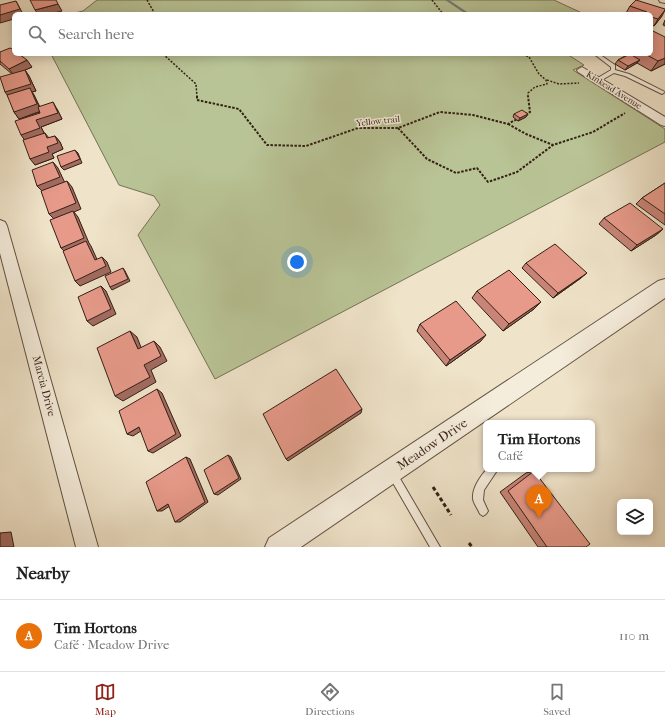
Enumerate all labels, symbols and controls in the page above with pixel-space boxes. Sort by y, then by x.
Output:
search box [12,12,653,56]
icon: search [26,23,48,45]
text: Search here [58,25,134,43]
street label: Kinkead Avenue [584,69,644,111]
street label: Yellow trail [355,114,401,128]
your location [287,252,307,272]
street label: Marcia Drive [30,354,58,418]
street label: Meadow Drive [394,415,471,473]
popup [483,420,595,472]
text: Tim Hortons [498,430,580,448]
text: Café [498,448,523,463]
pin: A [526,485,552,518]
map controls [617,499,653,535]
button: layers [617,499,653,535]
text: Nearby [16,563,70,583]
text: Tim Hortons [54,619,137,637]
text: A [25,628,33,643]
text: 110 m [619,628,649,643]
text: Café · Meadow Drive [54,637,169,652]
tab: Map [94,681,116,718]
tab: Directions [305,681,355,718]
tab: Saved [543,681,571,718]

